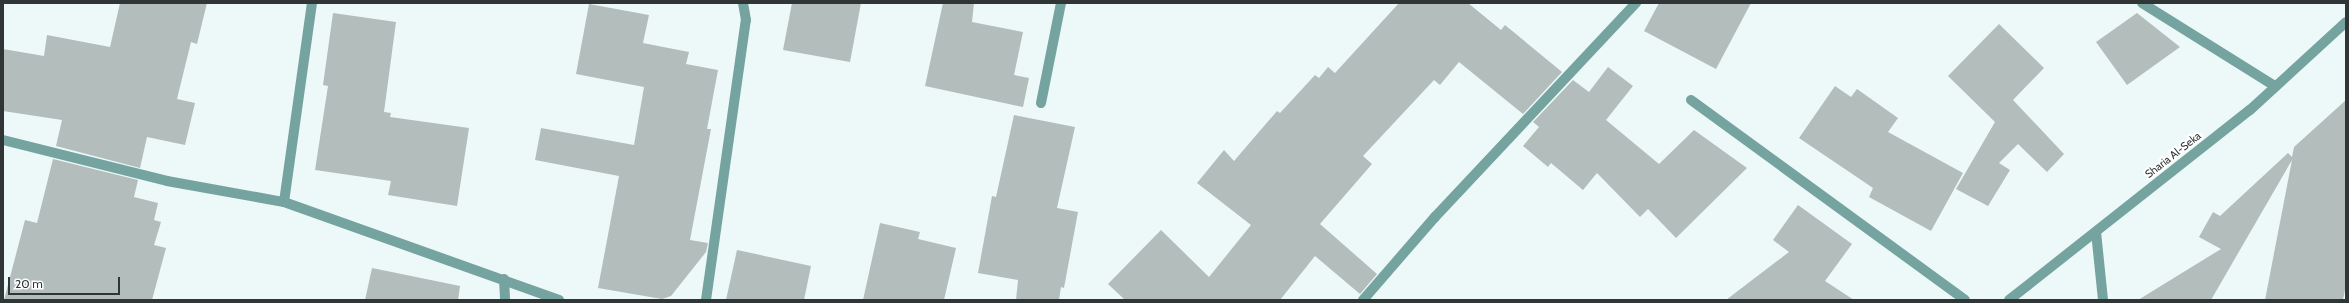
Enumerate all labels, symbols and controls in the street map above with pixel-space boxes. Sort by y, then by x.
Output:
street label: Sharia Al-Seka [2142,129,2204,181]
scale bar [10,269,122,295]
text: 20 m [15,276,43,291]

